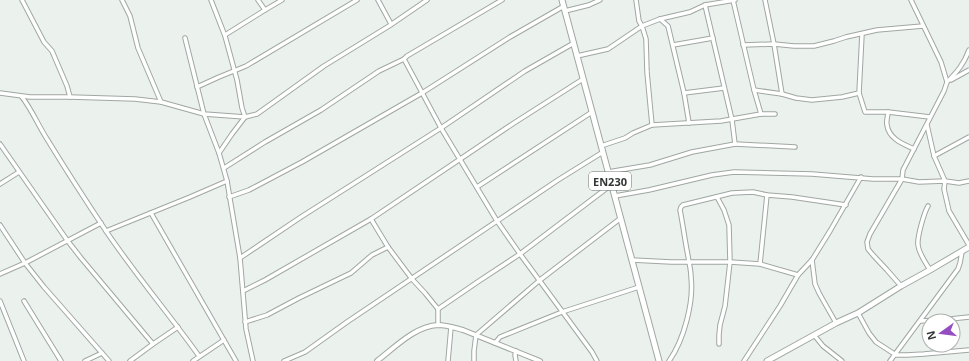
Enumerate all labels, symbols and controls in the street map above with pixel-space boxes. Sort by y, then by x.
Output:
road number: EN230 [589,172,631,190]
north arrow [921,313,961,353]
text: N [922,329,939,342]

